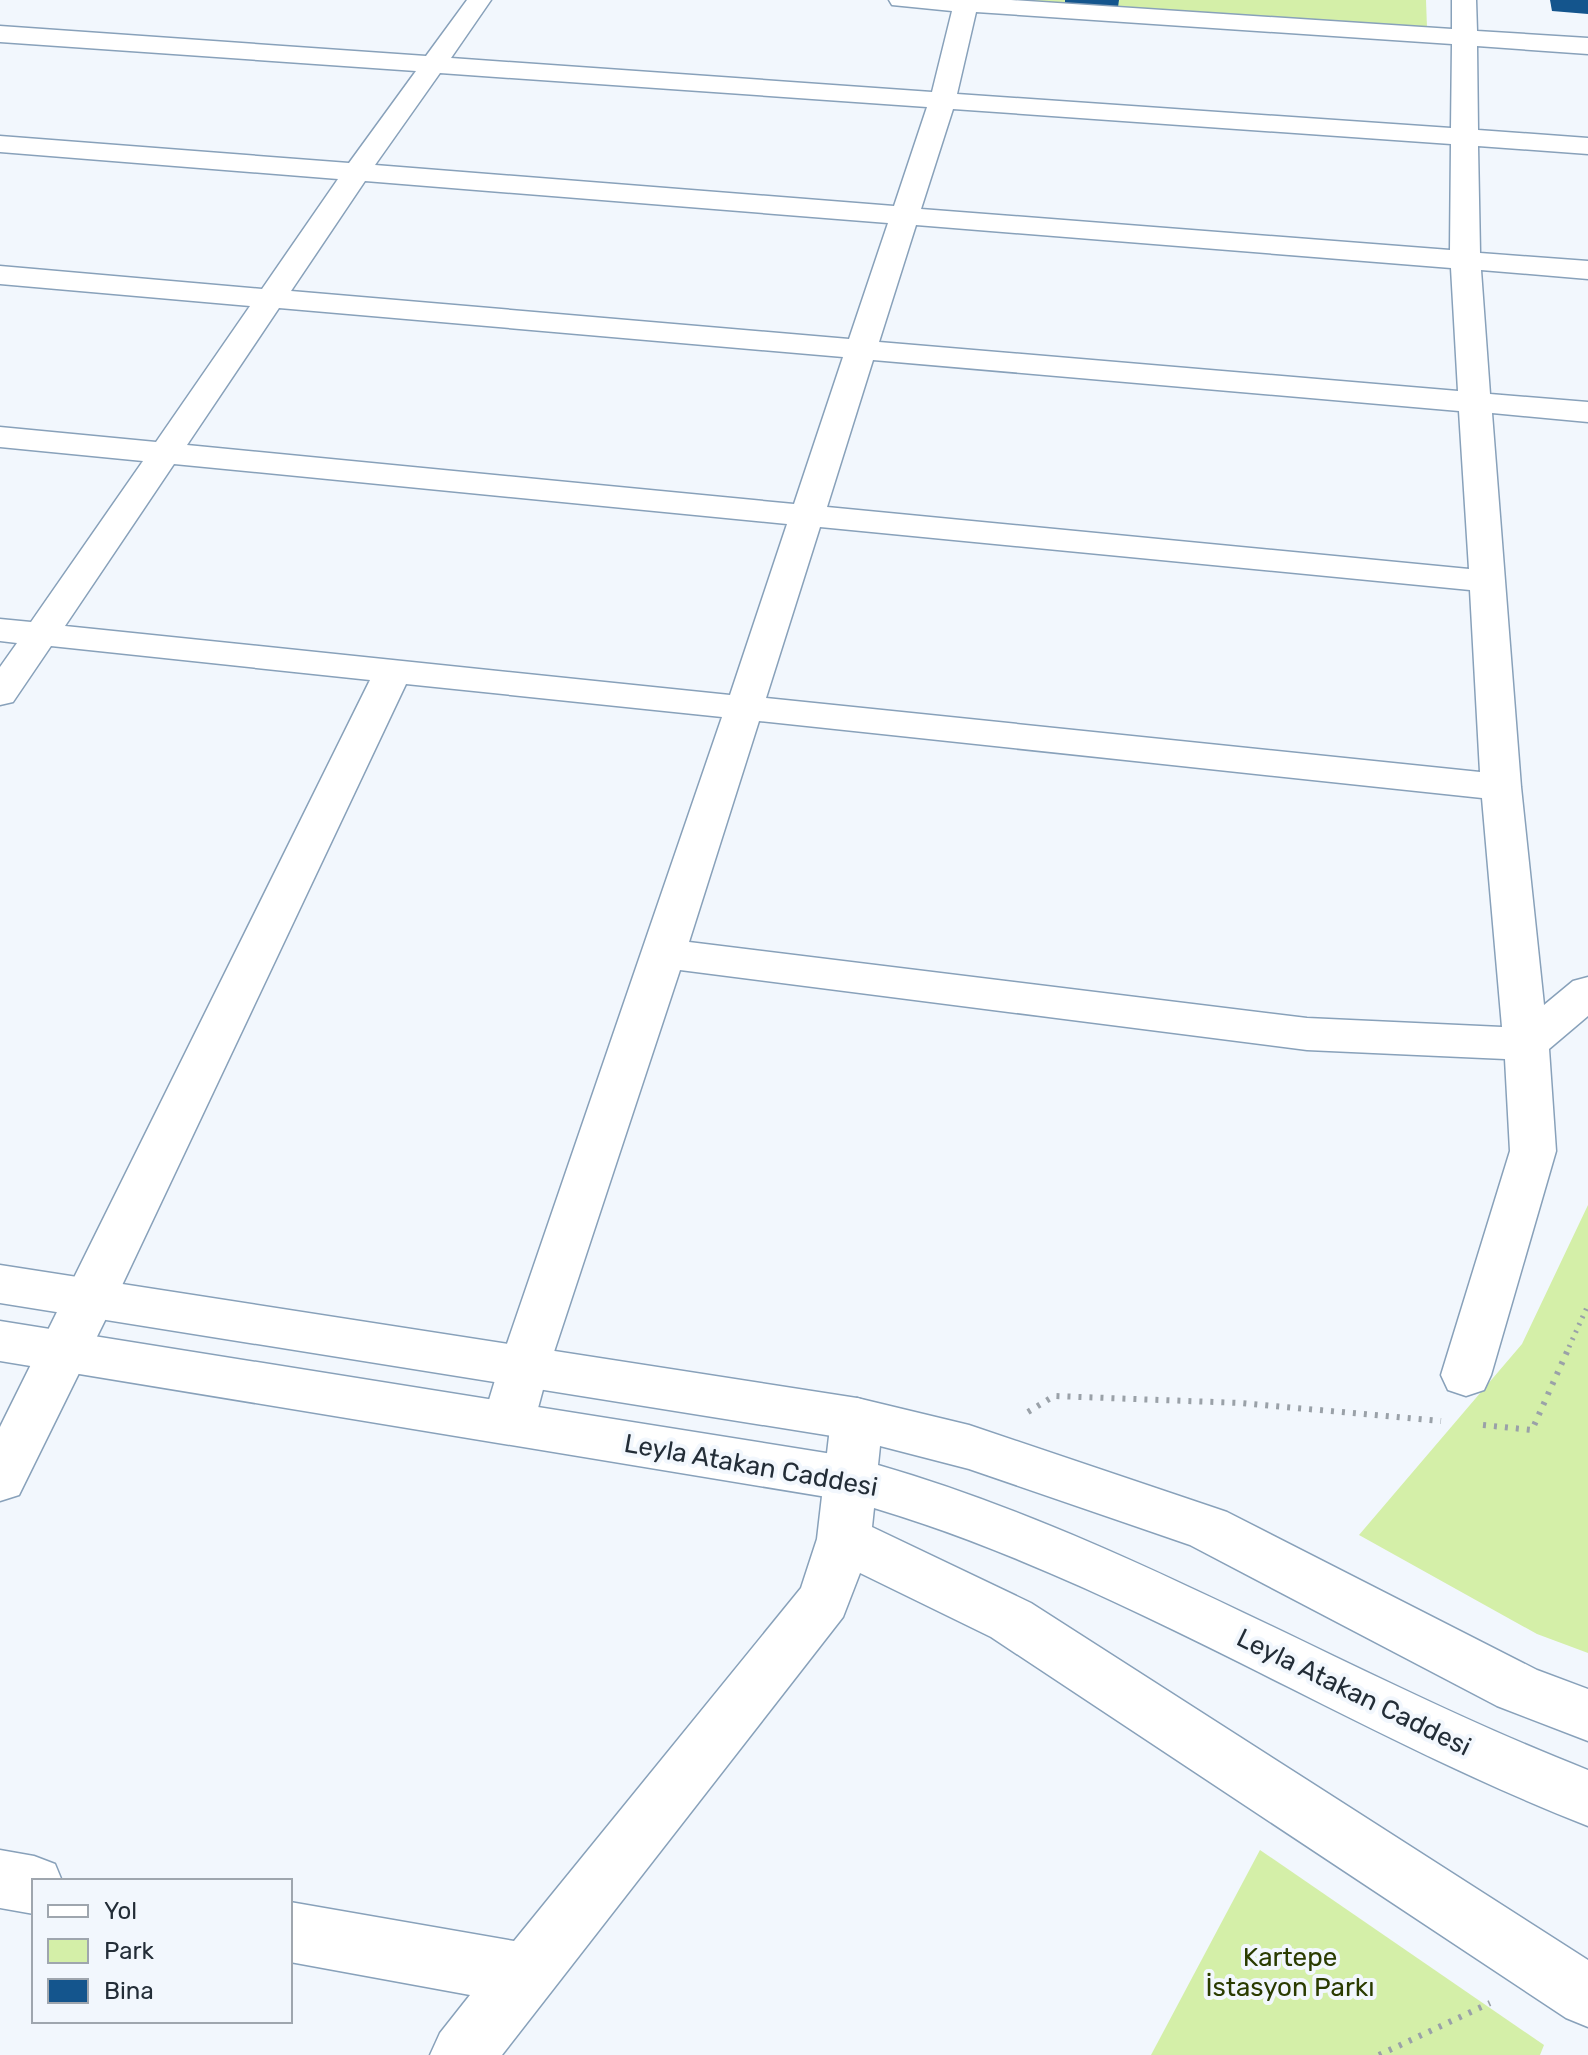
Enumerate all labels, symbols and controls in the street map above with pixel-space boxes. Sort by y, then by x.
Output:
street label: Leyla Atakan Caddesi [622,1428,880,1503]
street label: Leyla Atakan Caddesi [1232,1622,1476,1763]
legend [32,1879,292,2023]
text: Yol [104,1897,137,1925]
text: Park [104,1937,155,1965]
park label: Kartepe İstasyon Parkı [1206,1942,1374,2003]
text: Bina [104,1977,154,2005]

